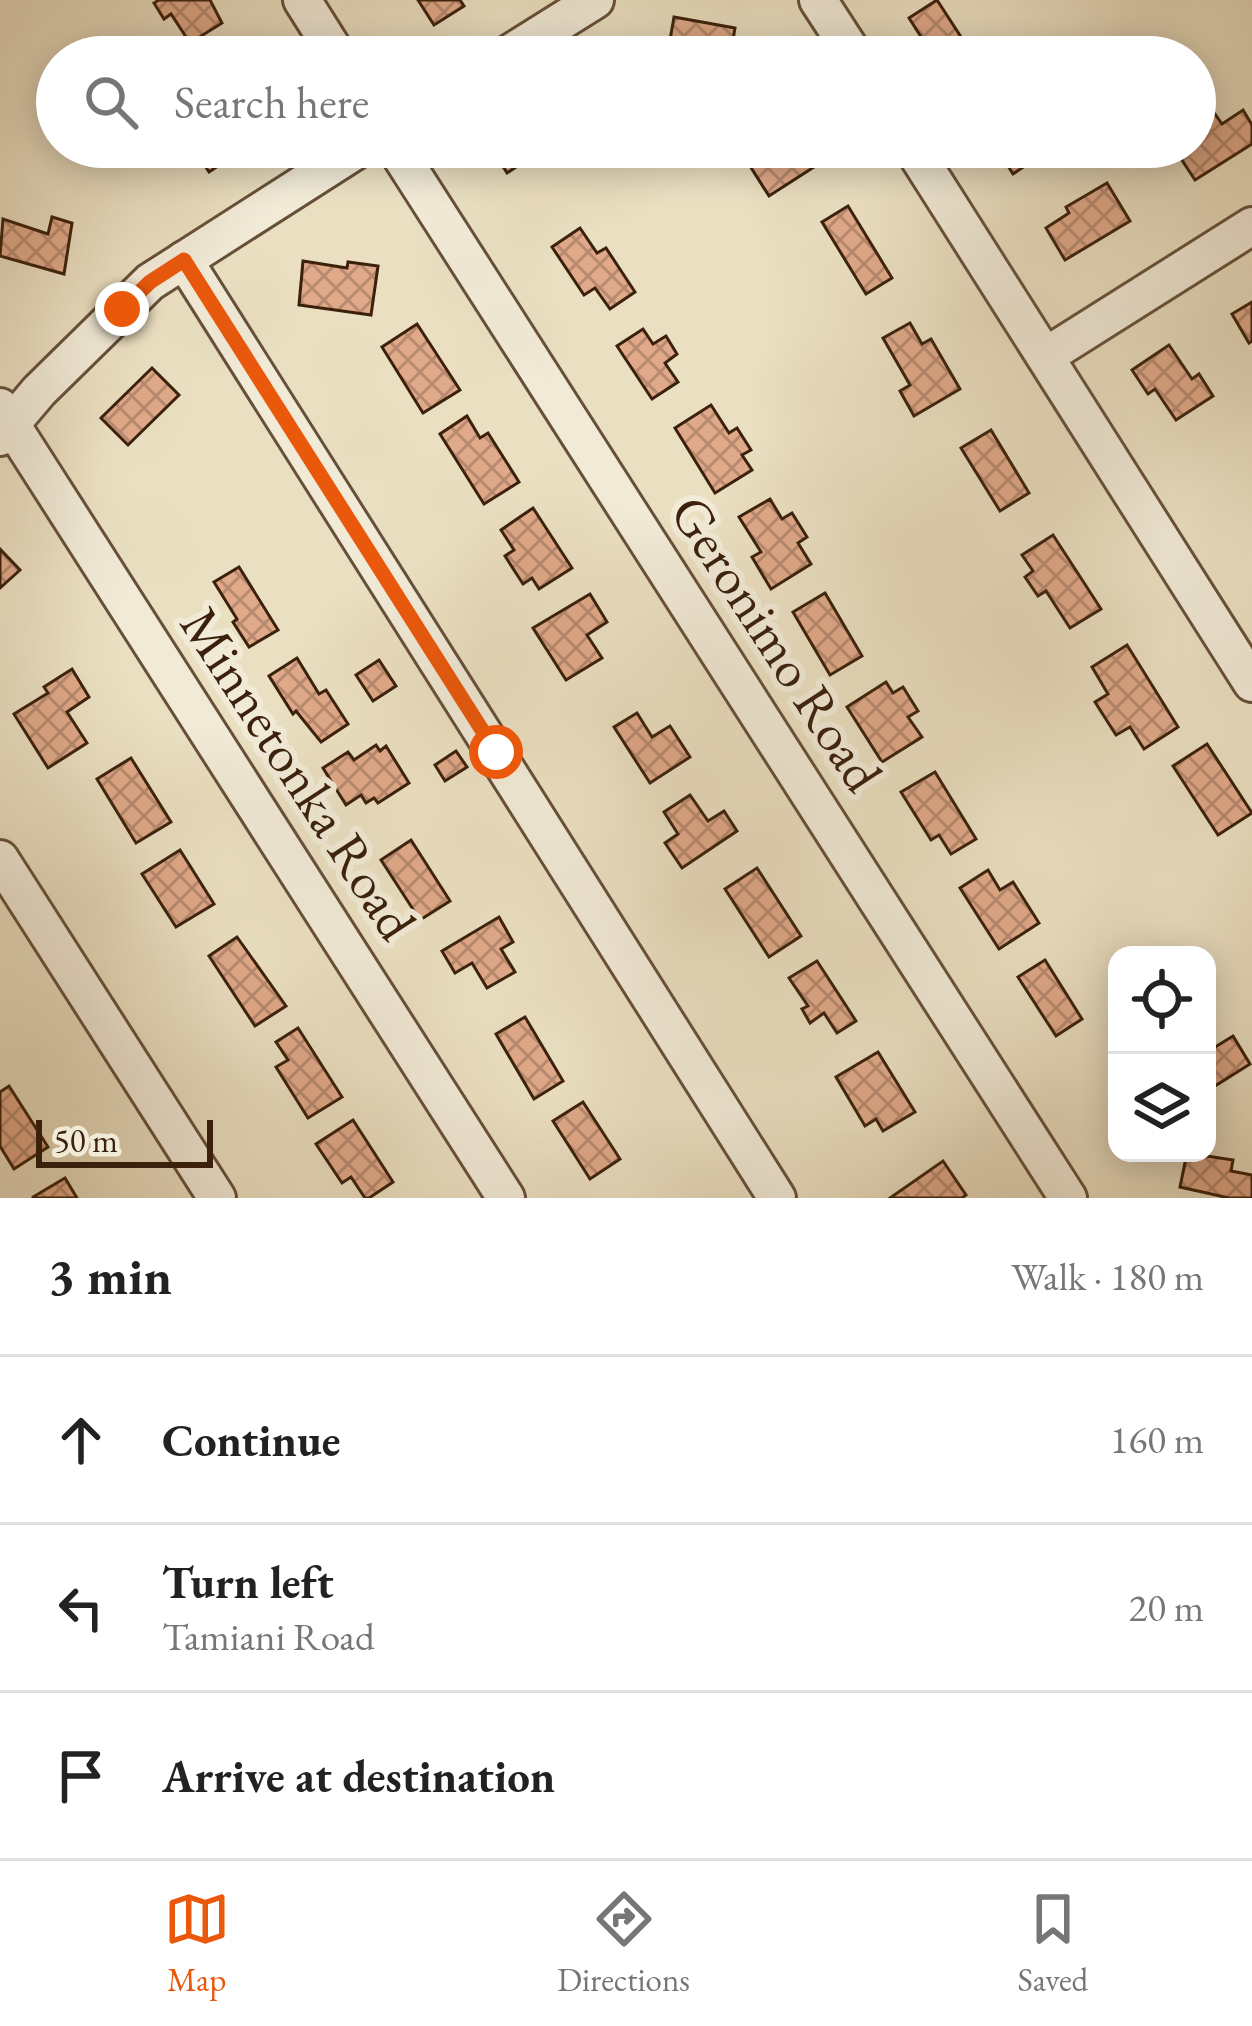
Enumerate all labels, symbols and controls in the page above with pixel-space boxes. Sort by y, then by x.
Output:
search box [36,36,1216,168]
icon: search [78,69,144,135]
text: Search here [174,73,369,131]
route end [95,282,149,336]
street label: Geronimo Road [655,482,899,805]
street label: Minnetonka Road [165,593,433,953]
route start [469,725,523,779]
map controls [1108,946,1216,1162]
button: locate [1108,946,1216,1054]
button: layers [1108,1054,1216,1162]
scale bar [36,1114,213,1167]
text: 50 m [54,1119,118,1162]
text: 3 min [48,1243,172,1309]
text: Walk · 180 m [1011,1251,1204,1302]
icon: ahead [48,1407,114,1473]
text: Continue [162,1411,340,1469]
text: 160 m [1110,1414,1204,1465]
text: Turn left [162,1553,334,1611]
icon: left [48,1575,114,1641]
text: 20 m [1128,1582,1204,1633]
text: Tamiani Road [162,1611,375,1662]
icon: arrive [48,1743,114,1809]
text: Arrive at destination [162,1747,555,1805]
tab: Map [164,1886,230,2001]
tab: Directions [557,1886,690,2001]
tab: Saved [1018,1886,1088,2001]

